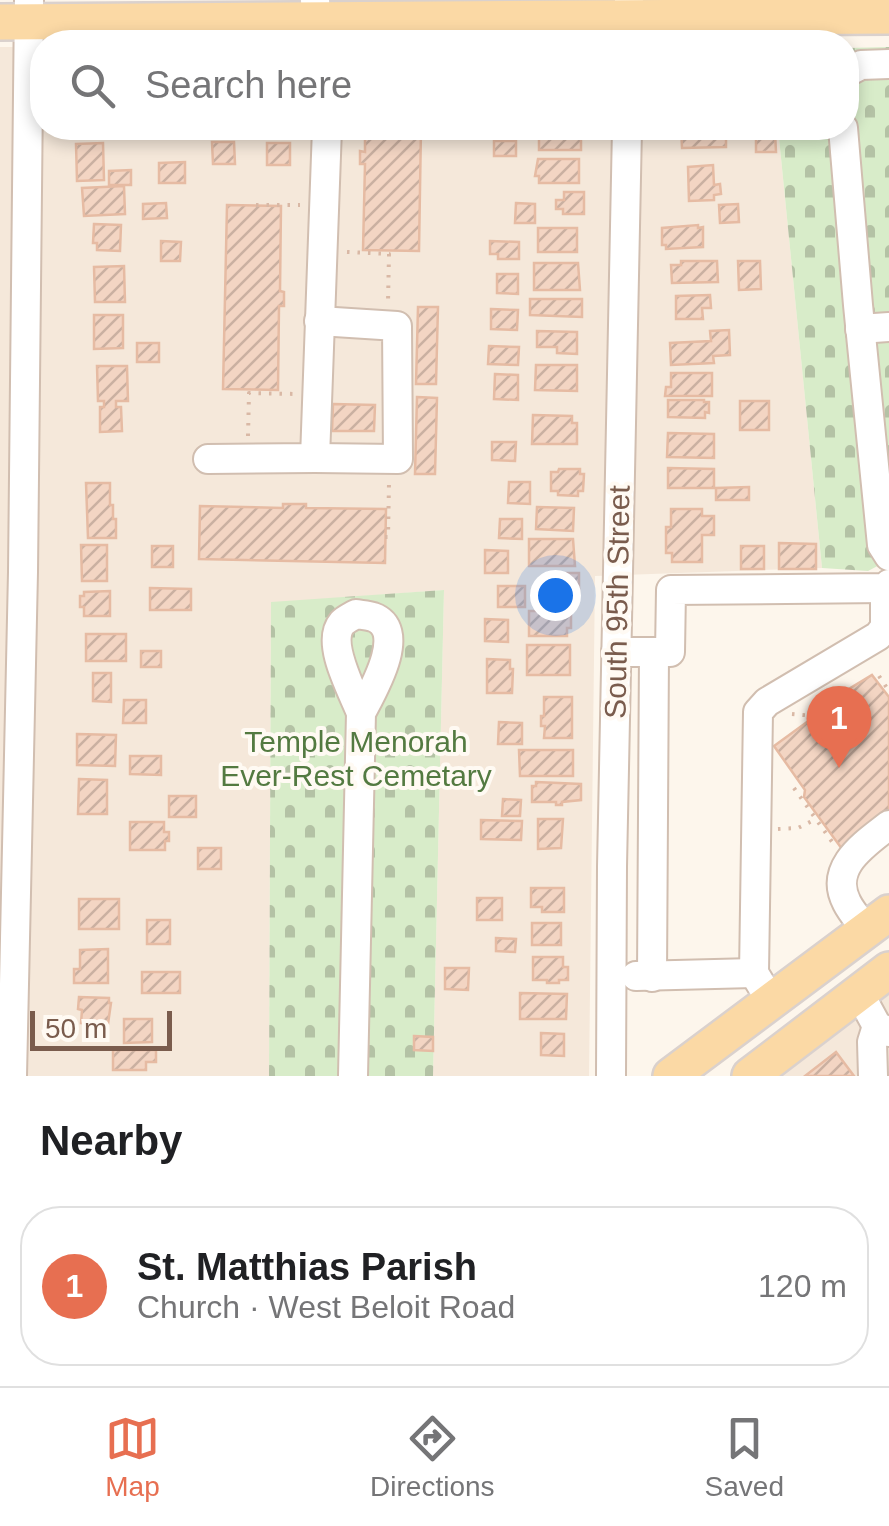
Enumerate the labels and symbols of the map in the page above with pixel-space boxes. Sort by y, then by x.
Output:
street label: South 95th Street [598,484,636,719]
your location [530,570,581,621]
pin: 1 [806,686,872,768]
park label: Temple Menorah Ever-Rest Cemetary [220,725,492,792]
scale bar [30,1006,172,1050]

